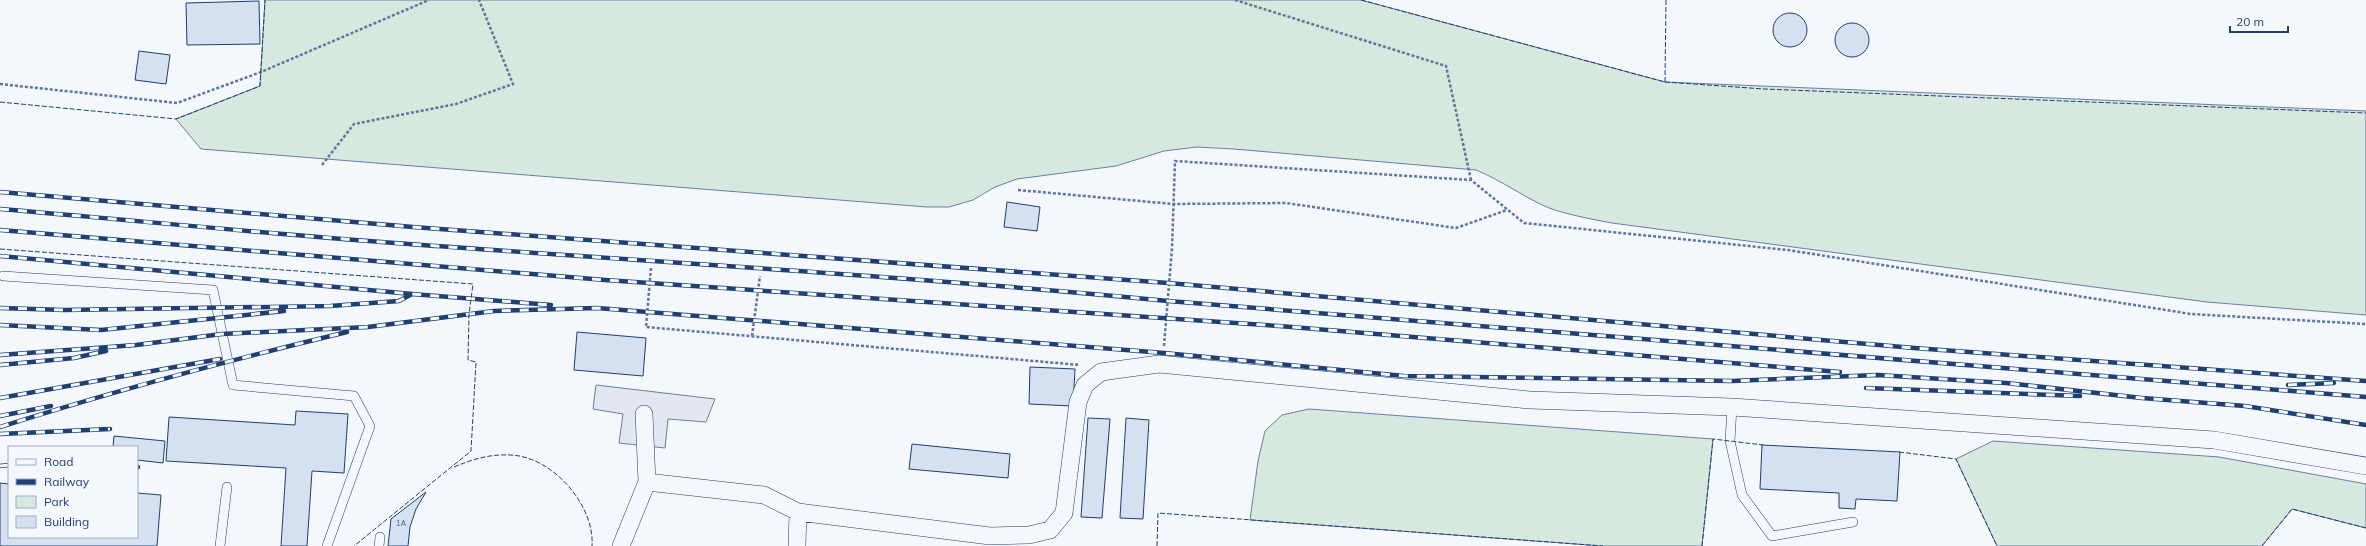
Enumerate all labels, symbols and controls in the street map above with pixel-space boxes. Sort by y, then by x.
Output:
scale bar [2230,8,2288,34]
text: 20 m [2236,14,2264,29]
legend [8,446,138,538]
text: Road [44,454,73,469]
text: Railway [44,474,90,489]
text: Park [44,494,70,509]
text: Building [44,514,89,529]
house number: 1А [396,518,406,528]

